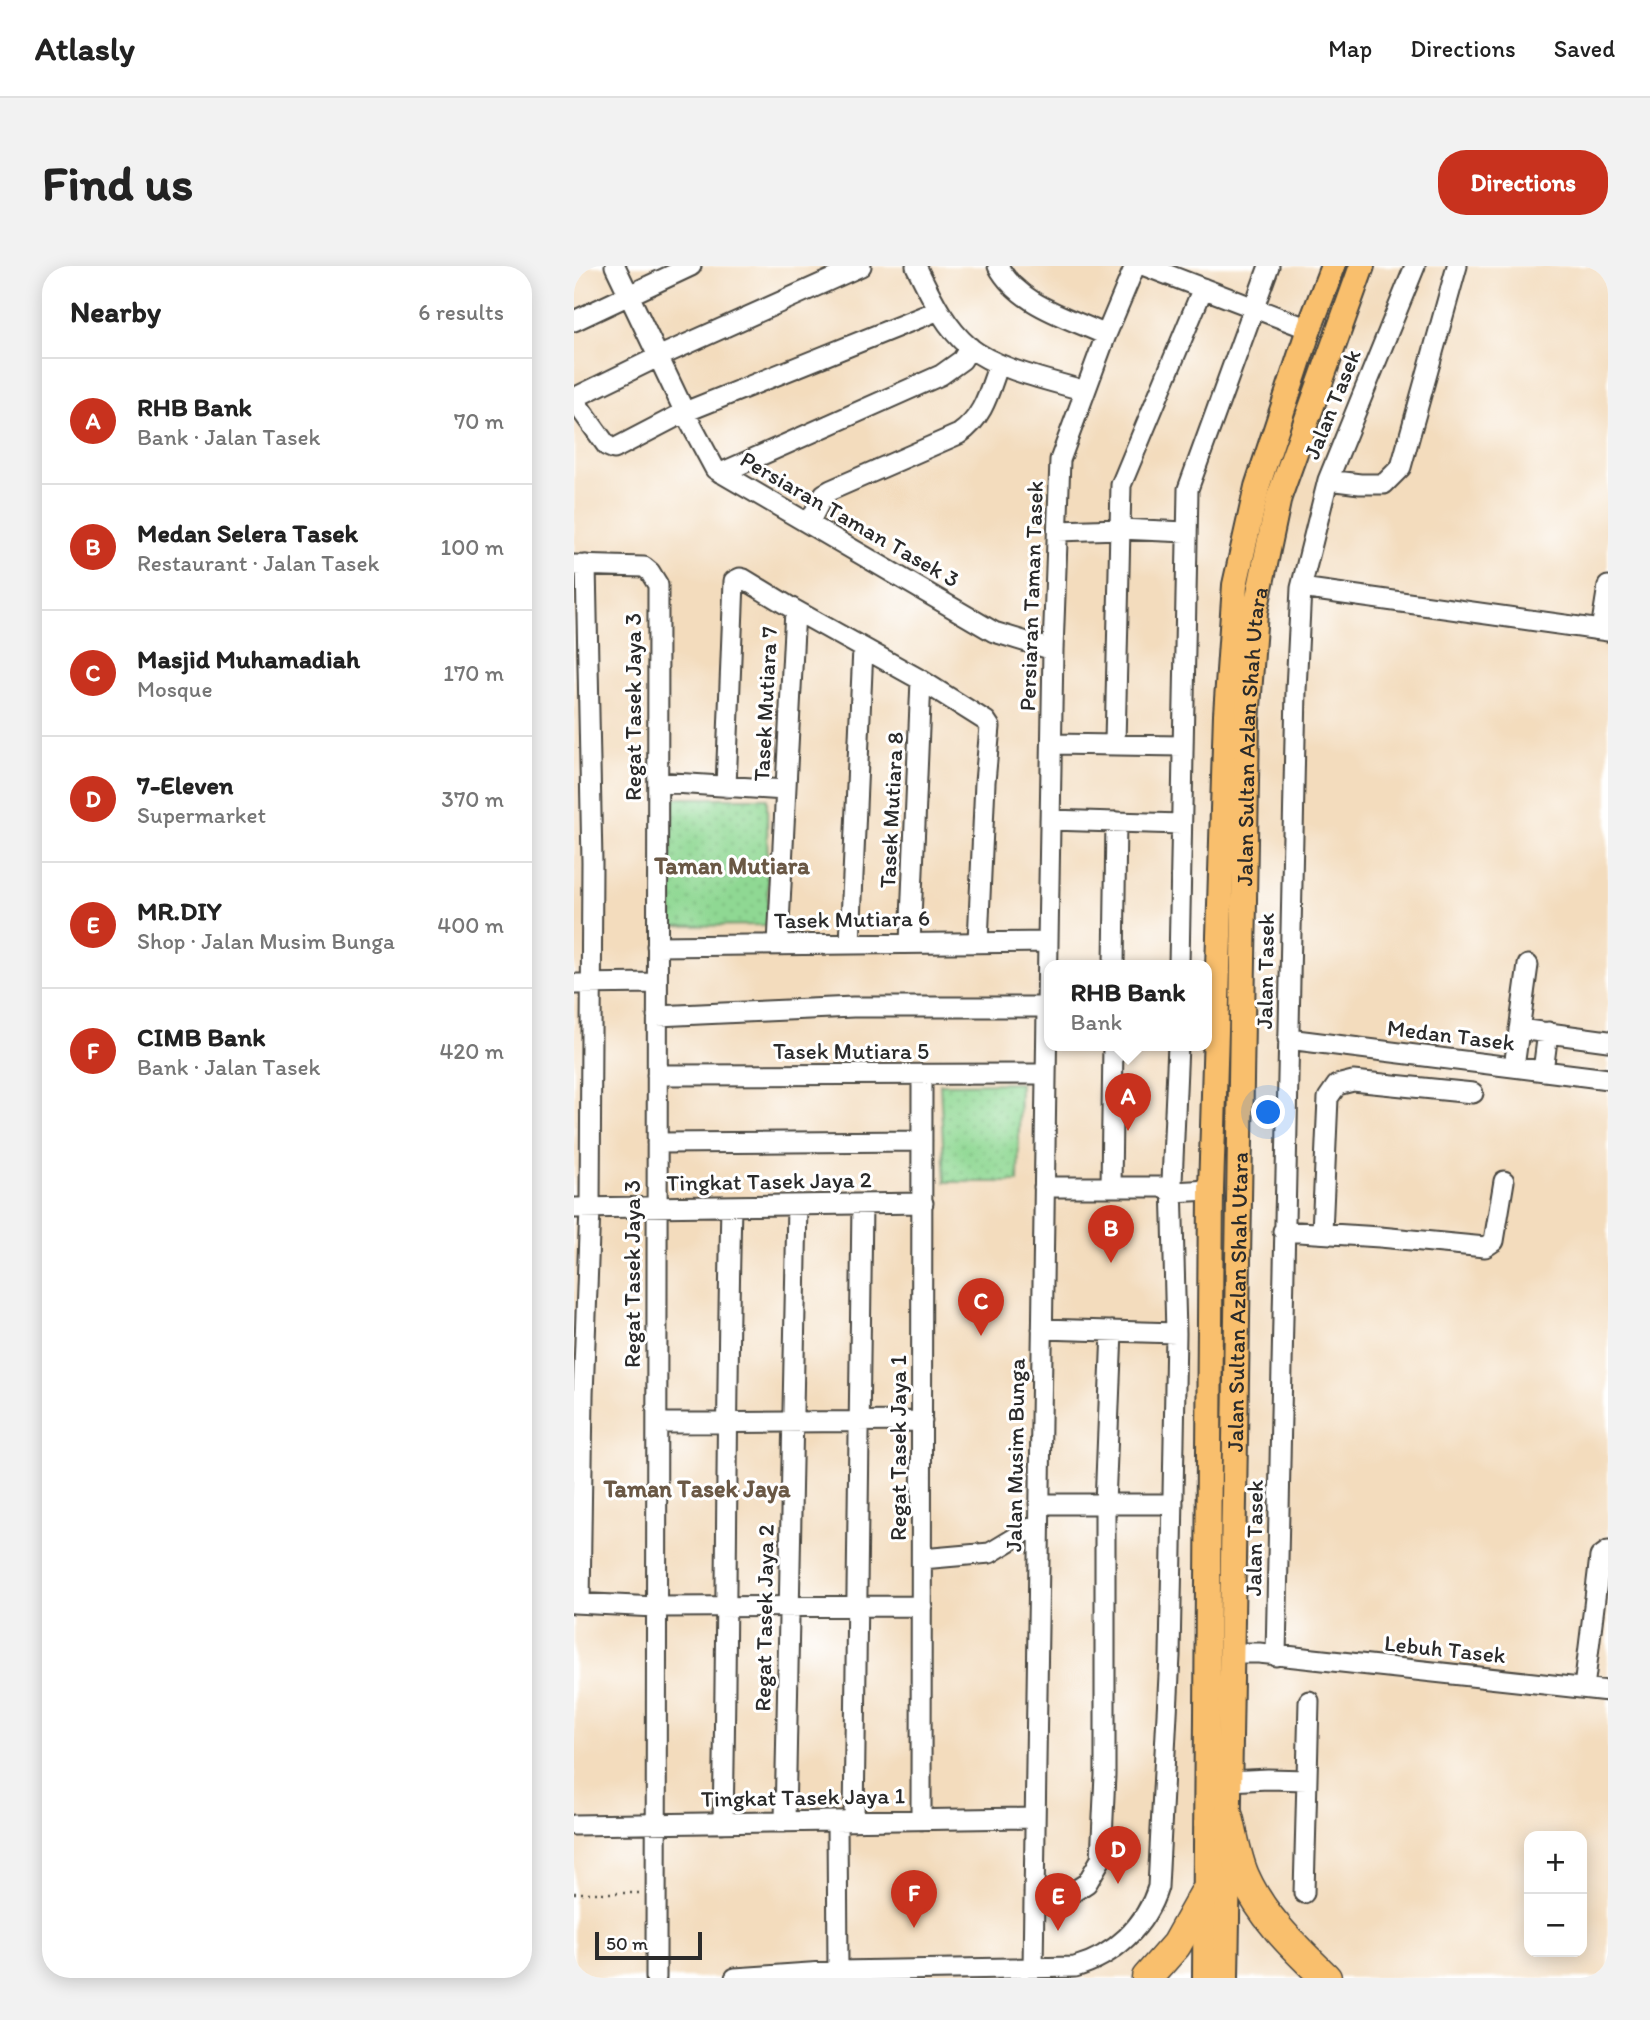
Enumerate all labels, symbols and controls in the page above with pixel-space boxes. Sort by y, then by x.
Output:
text: Atlasly [35,29,135,68]
text: Map [1328,34,1372,63]
text: Directions [1410,34,1516,63]
text: Saved [1554,34,1615,63]
button: Directions [1438,150,1608,215]
text: Find us [42,153,193,212]
text: Nearby [70,293,161,330]
text: 6 results [418,298,504,326]
street label: Jalan Tasek [1297,345,1367,463]
text: RHB Bank [137,391,252,423]
text: A [86,407,100,435]
text: 70 m [454,407,504,435]
text: Bank · Jalan Tasek [137,423,320,451]
street label: Persiaran Taman Tasek 3 [735,445,965,593]
street label: Persiaran Taman Tasek [1013,480,1049,712]
text: Medan Selera Tasek [137,517,358,549]
text: B [86,533,100,561]
text: 100 m [440,533,504,561]
text: Restaurant · Jalan Tasek [137,549,379,577]
street label: Jalan Sultan Azlan Shah Utara [1230,584,1274,886]
street label: Regat Tasek Jaya 3 [619,613,647,801]
street label: Tasek Mutiara 7 [747,626,783,782]
text: Masjid Muhamadiah [137,643,360,675]
text: C [86,659,100,687]
text: 170 m [443,659,504,687]
text: Mosque [137,675,213,703]
street label: Tasek Mutiara 8 [873,731,909,889]
text: 7-Eleven [137,769,234,801]
text: D [85,785,101,813]
text: 370 m [441,785,504,813]
text: Supermarket [137,801,266,829]
district label: Taman Mutiara [653,851,810,880]
text: MR.DIY [137,895,222,927]
street label: Tasek Mutiara 6 [774,904,930,934]
text: E [87,911,99,939]
text: 400 m [437,911,504,939]
street label: Jalan Tasek [1250,913,1280,1029]
text: Shop · Jalan Musim Bunga [137,927,395,955]
popup [1044,960,1212,1051]
text: RHB Bank [1071,976,1185,1008]
text: Bank [1071,1008,1122,1036]
street label: Medan Tasek [1385,1013,1517,1057]
text: CIMB Bank [137,1021,266,1053]
text: F [87,1037,99,1065]
text: 420 m [439,1037,504,1065]
street label: Tasek Mutiara 5 [773,1037,929,1065]
text: Bank · Jalan Tasek [137,1053,320,1081]
pin: A [1105,1073,1151,1131]
your location [1251,1095,1285,1129]
street label: Jalan Sultan Azlan Shah Utara [1221,1152,1254,1452]
street label: Tingkat Tasek Jaya 2 [666,1165,872,1197]
street label: Regat Tasek Jaya 3 [618,1180,646,1368]
pin: B [1088,1205,1134,1263]
pin: C [958,1278,1004,1336]
street label: Regat Tasek Jaya 1 [884,1355,912,1541]
street label: Jalan Musim Bunga [999,1358,1031,1552]
district label: Taman Tasek Jaya [602,1474,791,1504]
street label: Jalan Tasek [1239,1480,1269,1596]
street label: Regat Tasek Jaya 2 [748,1524,780,1712]
street label: Lebuh Tasek [1383,1629,1507,1669]
street label: Tingkat Tasek Jaya 1 [701,1781,906,1813]
pin: D [1095,1826,1141,1884]
map controls [1524,1831,1587,1957]
button: + [1524,1831,1587,1894]
pin: F [891,1870,937,1928]
pin: E [1035,1873,1081,1931]
button: − [1524,1894,1587,1957]
scale bar [595,1929,702,1961]
text: 50 m [606,1932,648,1955]

